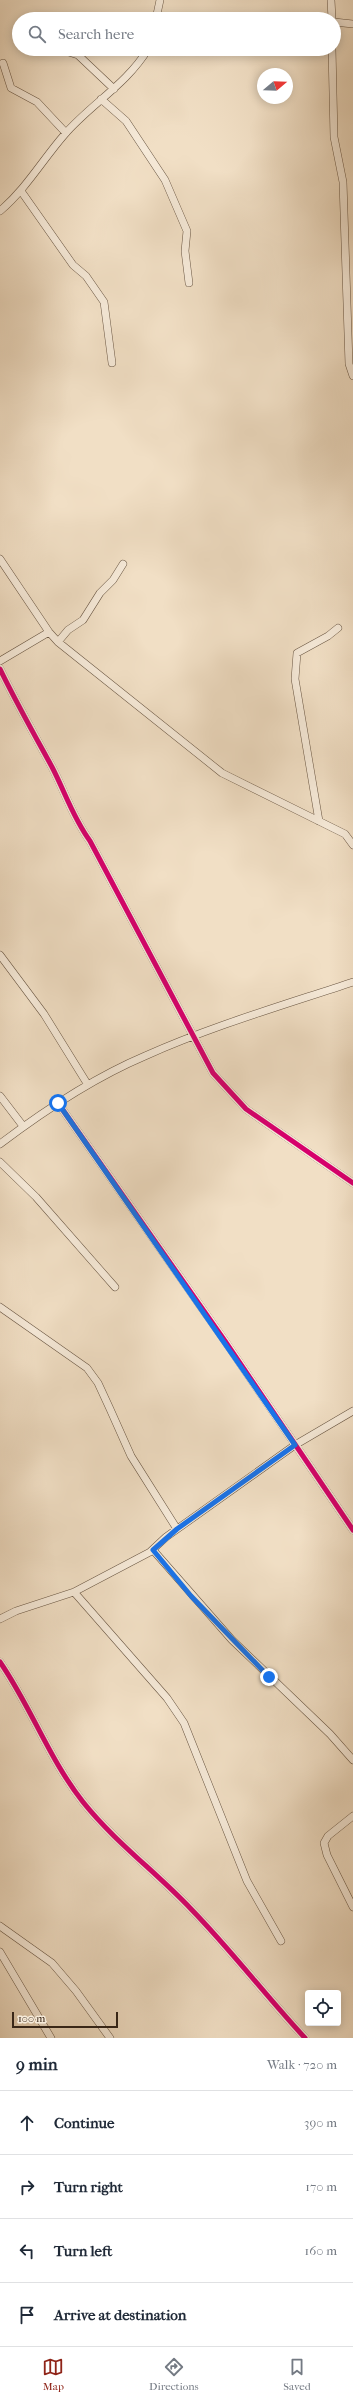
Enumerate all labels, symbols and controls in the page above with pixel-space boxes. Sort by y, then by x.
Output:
search box [12,12,341,56]
icon: search [26,23,48,45]
text: Search here [58,25,134,43]
north arrow [257,68,293,104]
route start [49,1094,67,1112]
route end [260,1668,278,1686]
map controls [305,1990,341,2026]
button: locate [305,1990,341,2026]
scale bar [12,2010,118,2029]
text: 100 m [18,2012,46,2025]
text: 9 min [16,2054,58,2074]
text: Walk · 720 m [267,2057,337,2072]
icon: ahead [16,2112,38,2134]
text: Continue [54,2114,114,2132]
text: 390 m [304,2115,337,2130]
icon: right [16,2176,38,2198]
text: Turn right [54,2178,123,2196]
text: 170 m [305,2179,337,2194]
icon: left [16,2240,38,2262]
text: Turn left [54,2242,112,2260]
text: 160 m [305,2243,337,2258]
icon: arrive [16,2304,38,2326]
text: Arrive at destination [54,2306,186,2324]
tab: Map [42,2356,64,2393]
tab: Directions [149,2356,199,2393]
tab: Saved [283,2356,311,2393]

